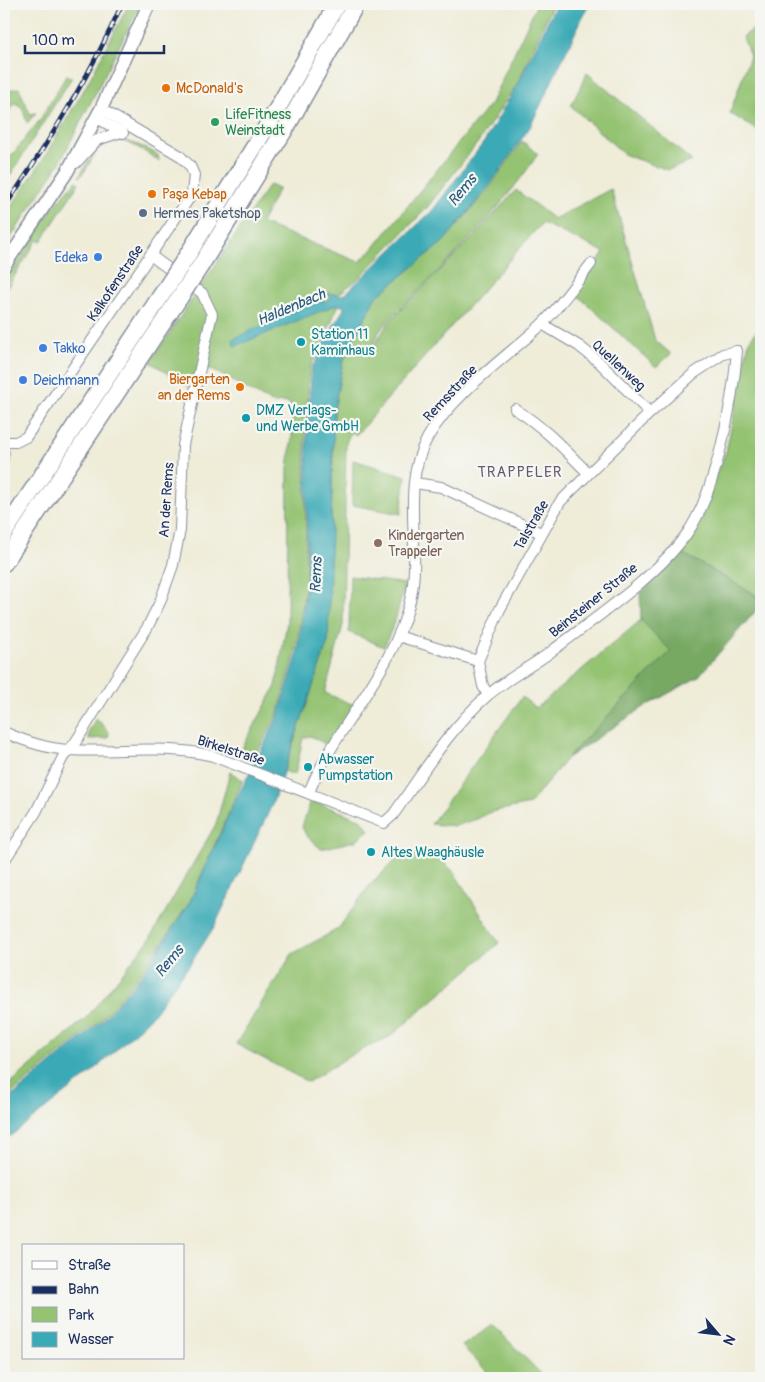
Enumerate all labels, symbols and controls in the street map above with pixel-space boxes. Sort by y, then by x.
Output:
scale bar [25,22,164,54]
text: 100 m [32,31,75,50]
place label: McDonald's [176,80,244,97]
marker: McDonald's [160,82,172,94]
place label: LifeFitness Weinstadt [225,106,292,139]
marker: LifeFitness Weinstadt [209,116,221,128]
water label: Rems [444,169,482,210]
place label: Paşa Kebap [162,186,227,203]
marker: Paşa Kebap [146,188,158,200]
place label: Hermes Paketshop [153,205,261,222]
marker: Hermes Paketshop [137,207,149,219]
street label: Kalkofenstraße [84,242,147,325]
place label: Edeka [54,249,88,266]
marker: Edeka [92,251,104,263]
water label: Haldenbach [254,284,329,330]
place label: Station 11 Kaminhaus [311,326,375,359]
marker: Station 11 Kaminhaus [295,336,307,348]
street label: Quellenweg [588,336,649,394]
place label: Takko [53,340,86,357]
marker: Takko [37,342,49,354]
street label: Remsstraße [420,361,481,425]
place label: Biergarten an der Rems [158,371,231,404]
place label: Deichmann [33,372,99,389]
marker: Deichmann [17,374,29,386]
marker: Biergarten an der Rems [234,381,246,393]
place label: DMZ Verlags- und Werbe GmbH [256,402,359,435]
marker: DMZ Verlags- und Werbe GmbH [240,412,252,424]
street label: An der Rems [155,461,178,538]
district label: TRAPPELER [477,463,563,482]
street label: Talstraße [510,497,553,553]
place label: Kindergarten Trappeler [388,527,464,560]
marker: Kindergarten Trappeler [372,537,384,549]
water label: Rems [306,555,327,593]
street label: Beinsteiner Straße [546,560,641,641]
street label: Birkelstraße [195,732,267,769]
place label: Abwasser Pumpstation [318,751,393,784]
marker: Abwasser Pumpstation [302,761,314,773]
place label: Altes Waaghäusle [381,844,484,861]
marker: Altes Waaghäusle [365,846,377,858]
water label: Rems [151,940,189,981]
legend [22,1244,185,1360]
text: Straße [68,1256,111,1275]
text: Bahn [68,1280,99,1299]
text: Park [68,1306,95,1325]
north arrow [692,1310,742,1360]
text: Wasser [68,1330,115,1349]
text: N [719,1332,739,1348]

